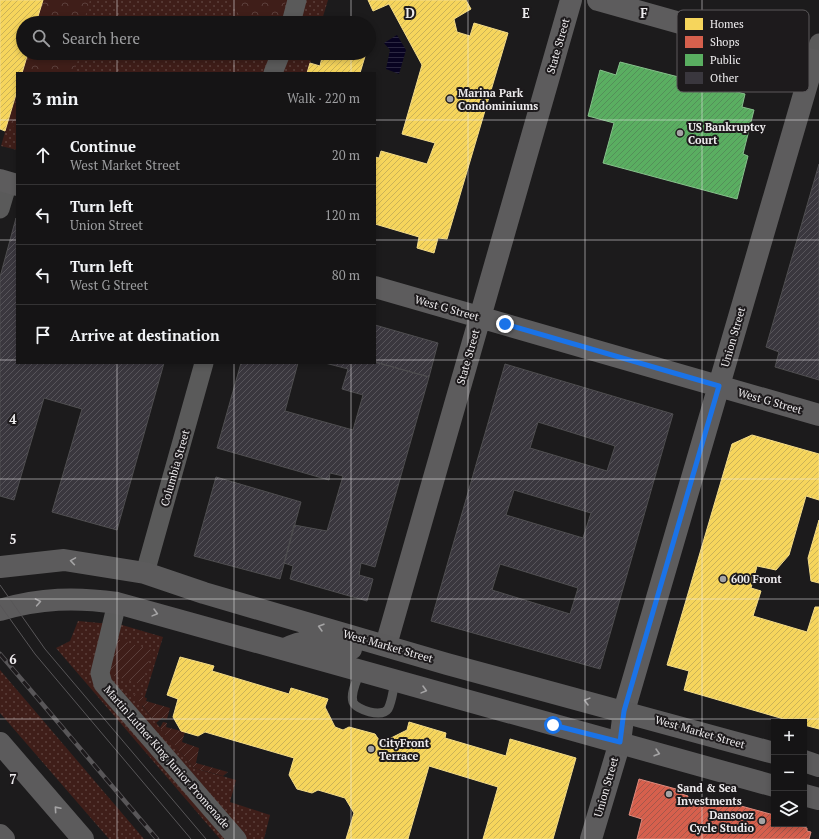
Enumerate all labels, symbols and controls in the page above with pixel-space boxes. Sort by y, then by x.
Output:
text: D [405,4,415,22]
text: E [522,4,530,22]
text: F [640,4,648,22]
legend [677,10,809,92]
search box [16,16,376,60]
street label: State Street [543,17,573,75]
text: Homes [710,17,744,31]
icon: search [30,27,52,49]
text: Search here [62,28,140,48]
text: Shops [710,35,740,49]
text: Public [710,53,741,67]
text: Other [710,71,739,85]
place label: Marina Park Condominiums [458,86,538,113]
text: 3 min [32,87,79,110]
text: Walk · 220 m [287,89,360,107]
marker: Marina Park Condominiums [445,94,455,104]
place label: US Bankruptcy Court [688,120,766,147]
marker: US Bankruptcy Court [675,128,685,138]
text: Continue [70,136,136,156]
icon: ahead [32,144,54,166]
text: 20 m [332,146,360,164]
text: West Market Street [70,156,180,174]
text: Turn left [70,196,134,216]
icon: left [32,204,54,226]
text: 120 m [325,206,360,224]
text: Union Street [70,216,143,234]
text: Turn left [70,256,134,276]
icon: left [32,264,54,286]
text: 80 m [332,266,360,284]
text: West G Street [70,276,148,294]
street label: West G Street [413,292,481,324]
street label: Union Street [718,305,748,369]
route end [496,315,514,333]
icon: arrive [32,324,54,346]
text: Arrive at destination [70,325,220,345]
street label: State Street [453,328,483,386]
street label: West G Street [736,385,804,417]
text: 4 [9,410,17,428]
street label: Columbia Street [157,428,193,508]
text: 5 [9,530,17,548]
one-way arrow [70,558,77,566]
place label: 600 Front [731,572,782,586]
marker: 600 Front [718,574,728,584]
one-way arrow [35,598,41,607]
one-way arrow [152,609,158,617]
one-way arrow [318,623,325,632]
street label: West Market Street [341,626,435,666]
text: 6 [9,650,17,668]
street label: Martin Luther King Junior Promenade [101,683,233,832]
one-way arrow [421,685,428,694]
one-way arrow [584,697,591,706]
street label: West Market Street [653,712,747,752]
route start [544,716,562,734]
map controls [771,719,807,827]
button: + [771,719,807,755]
place label: CityFront Terrace [379,736,430,763]
marker: CityFront Terrace [366,744,376,754]
one-way arrow [653,748,660,757]
street label: Union Street [591,755,621,819]
button: − [771,755,807,791]
text: 7 [9,770,17,788]
place label: Sand & Sea Investments [677,781,742,808]
marker: Sand & Sea Investments [664,789,674,799]
button: layers [771,791,807,827]
one-way arrow [55,807,62,814]
place label: Dansooz Cycle Studio [689,808,754,835]
marker: Dansooz Cycle Studio [757,816,767,826]

